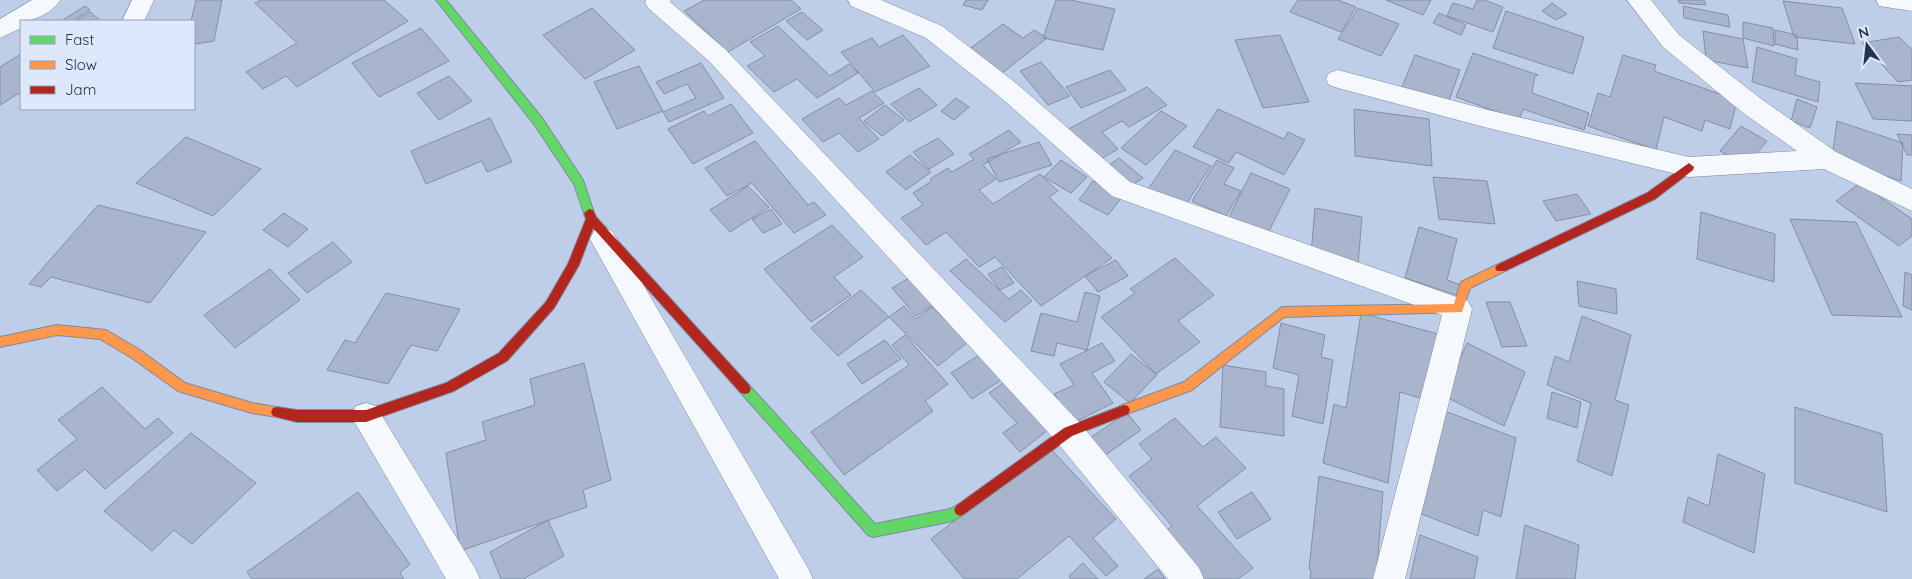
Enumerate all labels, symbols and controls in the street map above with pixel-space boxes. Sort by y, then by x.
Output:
legend [20,20,195,110]
north arrow [1842,20,1892,70]
text: N [1856,22,1871,42]
text: Fast [65,30,94,49]
text: Slow [65,55,97,74]
text: Jam [65,80,96,99]

